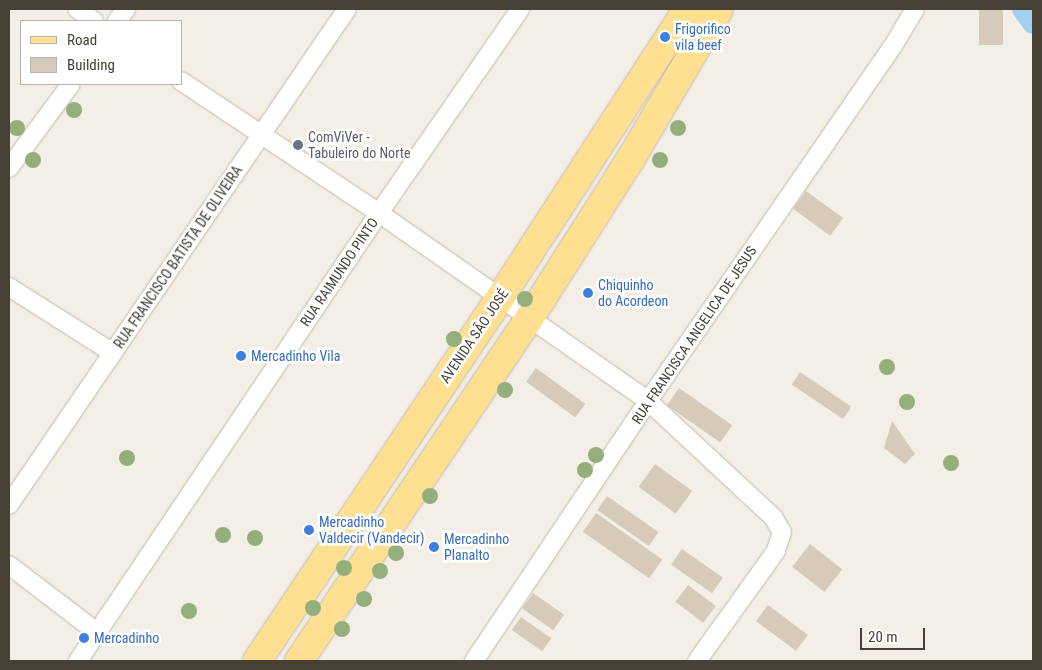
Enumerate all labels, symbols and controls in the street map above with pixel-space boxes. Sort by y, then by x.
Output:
legend [20,20,182,85]
place label: Frigorifico vila beef [675,21,731,54]
text: Road [67,31,97,49]
marker: Frigorifico vila beef [659,31,671,43]
text: Building [67,56,115,74]
place label: ComViVer - Tabuleiro do Norte [308,129,410,162]
marker: ComViVer - Tabuleiro do Norte [292,139,304,151]
street label: RUA FRANCISCO BATISTA DE OLIVEIRA [110,162,246,352]
street label: RUA RAIMUNDO PINTO [296,214,382,330]
street label: RUA FRANCISCA ANGELICA DE JESUS [628,243,760,427]
place label: Chiquinho do Acordeon [598,277,668,310]
street label: AVENIDA SÃO JOSÉ [436,286,512,386]
marker: Chiquinho do Acordeon [582,287,594,299]
place label: Mercadinho Vila [251,348,340,364]
marker: Mercadinho Vila [235,350,247,362]
place label: Mercadinho Valdecir (Vandecir) [319,514,425,546]
marker: Mercadinho Valdecir (Vandecir) [303,524,315,536]
place label: Mercadinho Planalto [444,531,509,564]
marker: Mercadinho Planalto [428,541,440,553]
scale bar [862,618,927,650]
text: 20 m [868,628,898,646]
place label: Mercadinho [94,630,159,646]
marker: Mercadinho [78,632,90,644]

